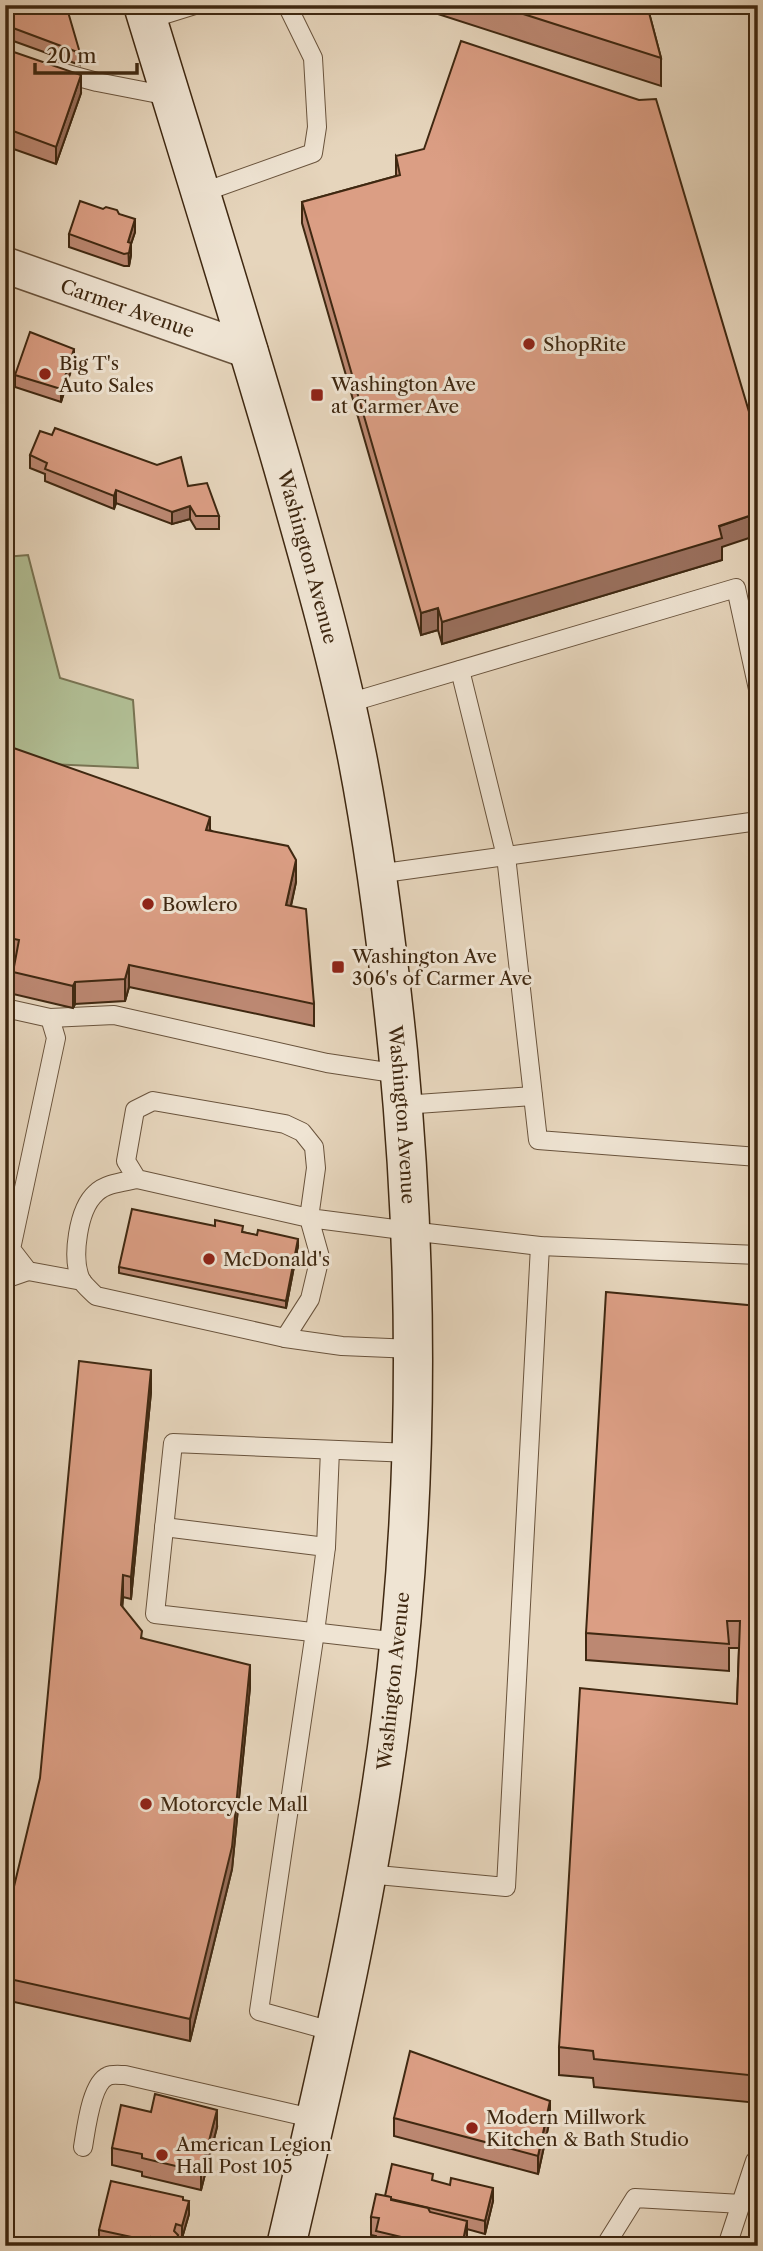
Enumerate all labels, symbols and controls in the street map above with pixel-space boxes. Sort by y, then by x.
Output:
scale bar [35,32,136,76]
text: 20 m [46,43,97,68]
street label: Carmer Avenue [57,274,198,343]
place label: ShopRite [543,333,626,356]
marker: ShopRite [521,336,537,352]
place label: Big T's Auto Sales [58,352,154,397]
marker: Big T's Auto Sales [37,366,53,382]
place label: Washington Ave at Carmer Ave [330,373,476,418]
marker: Washington Ave at Carmer Ave [309,387,325,403]
street label: Washington Avenue [272,466,342,646]
place label: Bowlero [162,893,238,916]
marker: Bowlero [140,896,156,912]
place label: Washington Ave 306's of Carmer Ave [351,945,532,990]
marker: Washington Ave 306's of Carmer Ave [330,959,346,975]
street label: Washington Avenue [383,1023,420,1205]
place label: McDonald's [223,1248,330,1271]
marker: McDonald's [201,1251,217,1267]
street label: Washington Avenue [373,1591,414,1772]
place label: Motorcycle Mall [160,1793,308,1816]
marker: Motorcycle Mall [138,1796,154,1812]
place label: Modern Millwork Kitchen & Bath Studio [486,2106,689,2151]
marker: Modern Millwork Kitchen & Bath Studio [464,2120,480,2136]
place label: American Legion Hall Post 105 [175,2133,332,2178]
marker: American Legion Hall Post 105 [154,2147,170,2163]

